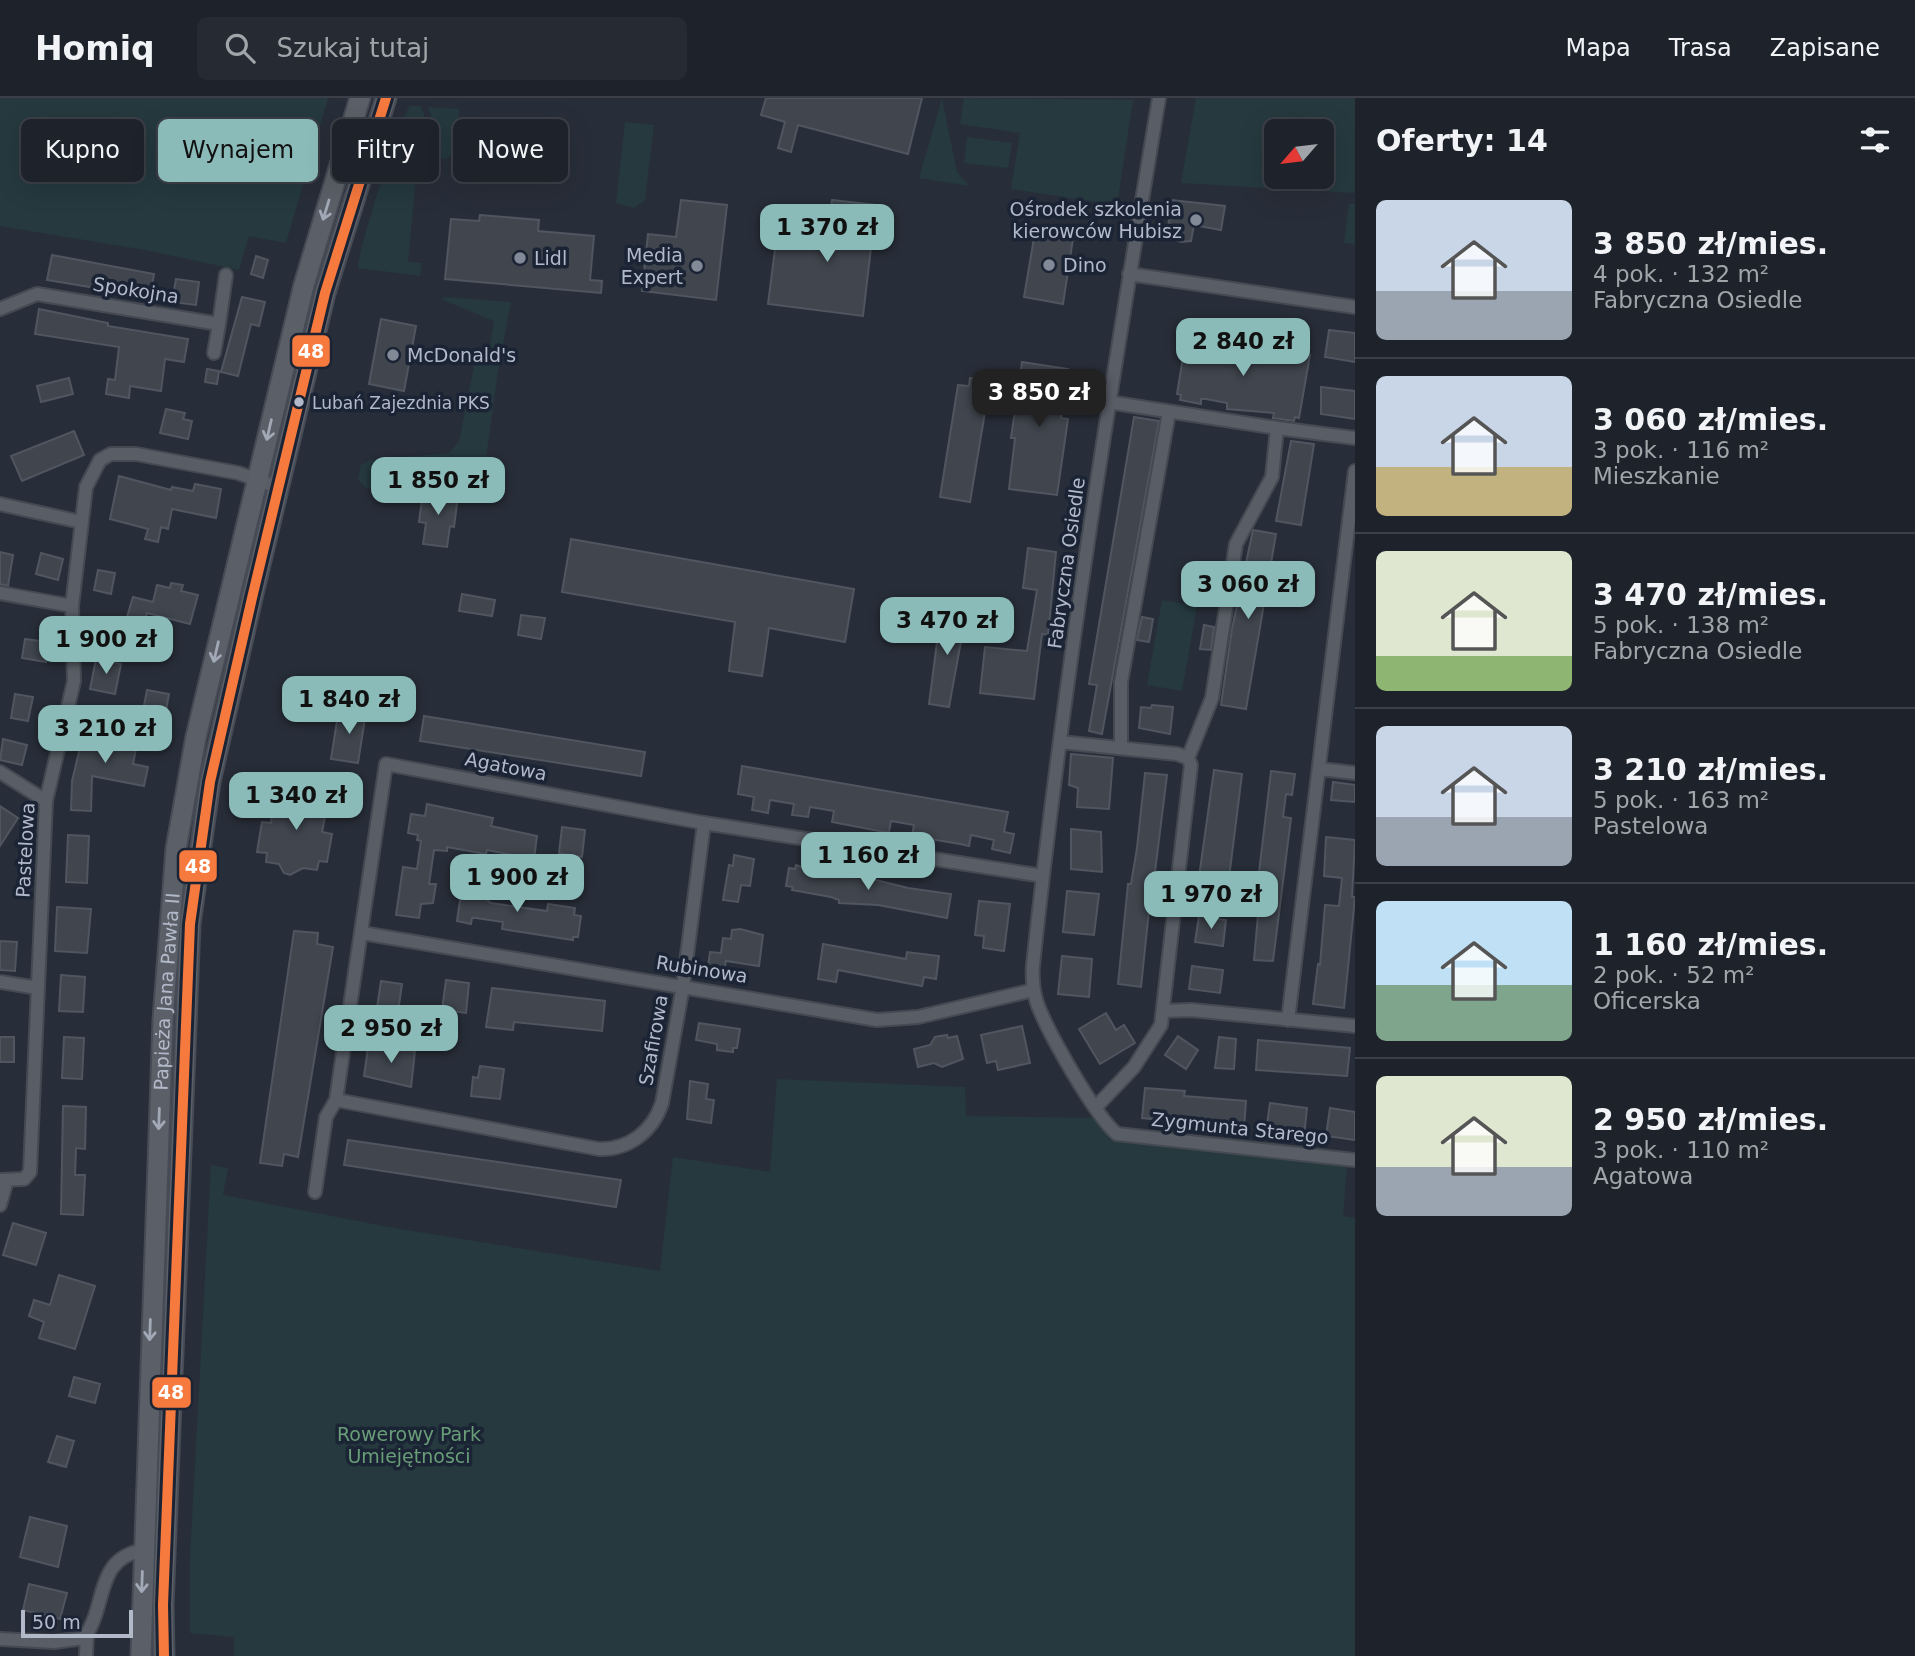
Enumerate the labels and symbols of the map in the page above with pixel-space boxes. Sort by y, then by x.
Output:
north arrow [1264,119,1334,189]
place label: Ośrodek szkolenia kierowców Hubisz [1010,198,1182,242]
one-way arrow [319,199,332,221]
pin: 1 370 zł [755,204,899,264]
marker: Ośrodek szkolenia kierowców Hubisz [1188,212,1204,228]
place label: Media Expert [621,244,683,288]
place label: Lidl [534,247,567,269]
marker: Lidl [512,250,528,266]
place label: Dino [1063,254,1107,276]
marker: Dino [1041,257,1057,273]
marker: Media Expert [689,258,705,274]
street label: Spokojna [91,272,181,308]
pin: 2 840 zł [1171,318,1315,378]
line badge: 48 [291,334,331,368]
text: 48 [298,340,324,362]
place label: McDonald's [407,344,516,366]
marker: McDonald's [385,347,401,363]
pin: 3 850 zł [967,370,1111,429]
place label: Lubań Zajezdnia PKS [312,393,490,413]
marker: Lubań Zajezdnia PKS [292,395,306,409]
one-way arrow [262,418,275,441]
pin: 1 850 zł [366,458,510,517]
street label: Fabryczna Osiedle [1043,476,1089,650]
pin: 3 060 zł [1176,561,1320,621]
pin: 3 470 zł [875,598,1019,657]
pin: 1 900 zł [34,616,178,676]
one-way arrow [209,640,222,662]
pin: 1 840 zł [277,676,421,736]
pin: 3 210 zł [33,706,177,765]
street label: Agatowa [463,747,549,785]
pin: 1 340 zł [224,772,368,832]
street label: Pastelowa [12,802,38,898]
pin: 1 160 zł [796,832,940,892]
line badge: 48 [178,849,218,883]
pin: 1 900 zł [445,854,589,914]
text: 48 [185,855,211,877]
pin: 1 970 zł [1139,872,1283,931]
street label: Papieża Jana Pawła II [150,892,184,1091]
street label: Rubinowa [655,951,749,987]
street label: Szafirowa [634,993,672,1087]
pin: 2 950 zł [319,1006,463,1065]
one-way arrow [152,1107,165,1130]
street label: Zygmunta Starego [1150,1108,1330,1148]
one-way arrow [144,1318,157,1341]
line badge: 48 [151,1376,192,1409]
text: 48 [158,1381,184,1403]
park label: Rowerowy Park Umiejętności [337,1423,481,1467]
one-way arrow [135,1570,149,1593]
scale bar [21,1607,133,1639]

